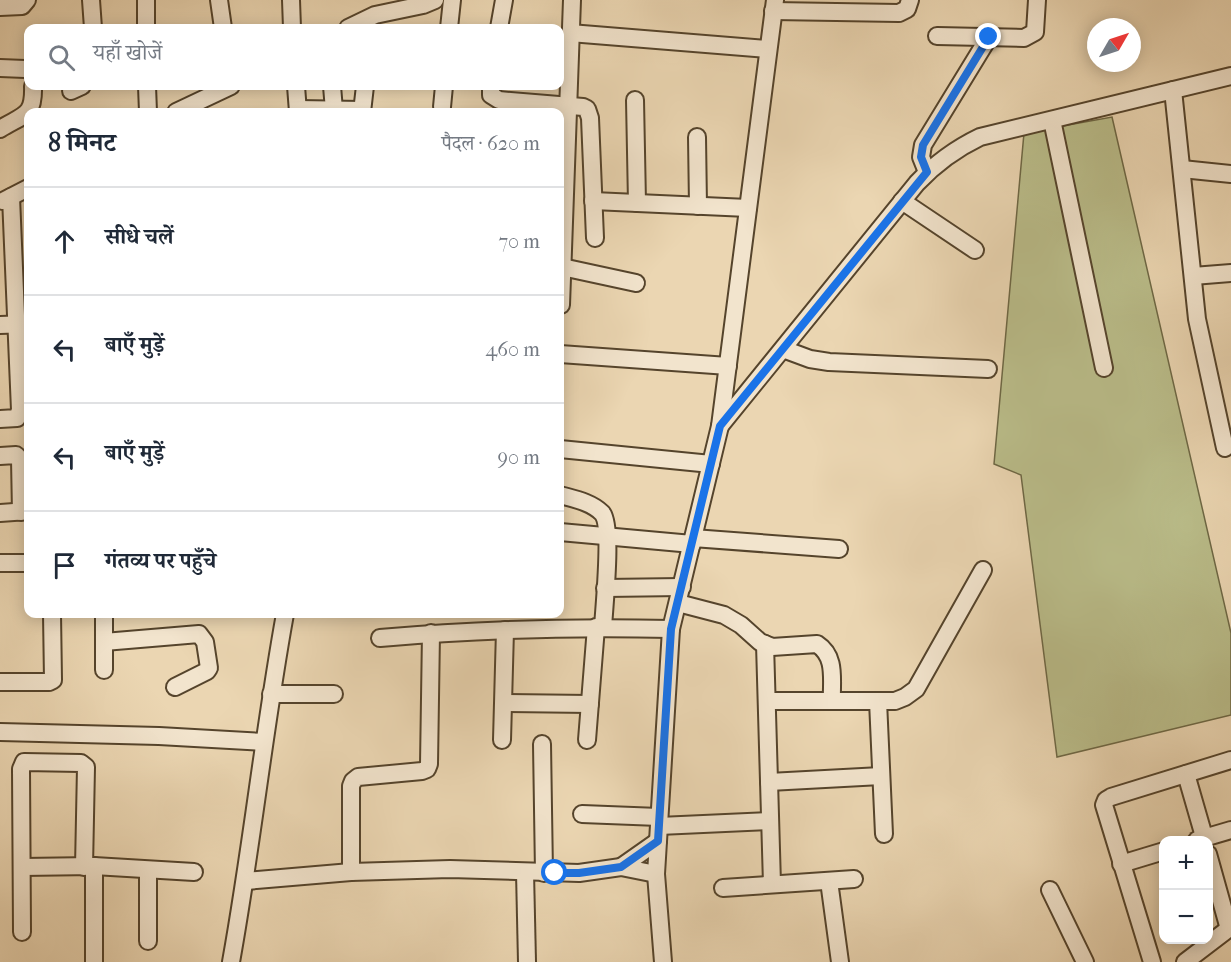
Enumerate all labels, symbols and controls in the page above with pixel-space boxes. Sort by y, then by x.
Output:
north arrow [1087,18,1141,72]
route end [975,23,1001,49]
search box [24,24,564,90]
text: यहाँ खोजें [93,40,162,66]
icon: search [45,41,78,74]
text: 8 मिनट [48,127,116,158]
text: पैदल · 620 m [442,132,540,155]
text: सीधे चलें [105,224,174,250]
icon: ahead [48,225,81,258]
text: 70 m [498,230,540,253]
text: बाएँ मुड़ें [105,332,164,358]
icon: left [48,333,81,366]
text: 460 m [485,338,540,361]
text: बाएँ मुड़ें [105,440,164,466]
icon: left [48,441,81,474]
text: 90 m [498,446,540,469]
text: गंतव्य पर पहुँचे [105,548,216,574]
icon: arrive [48,549,81,582]
map controls [1159,836,1213,944]
button: + [1159,836,1213,890]
route start [541,859,567,885]
button: − [1159,890,1213,944]

